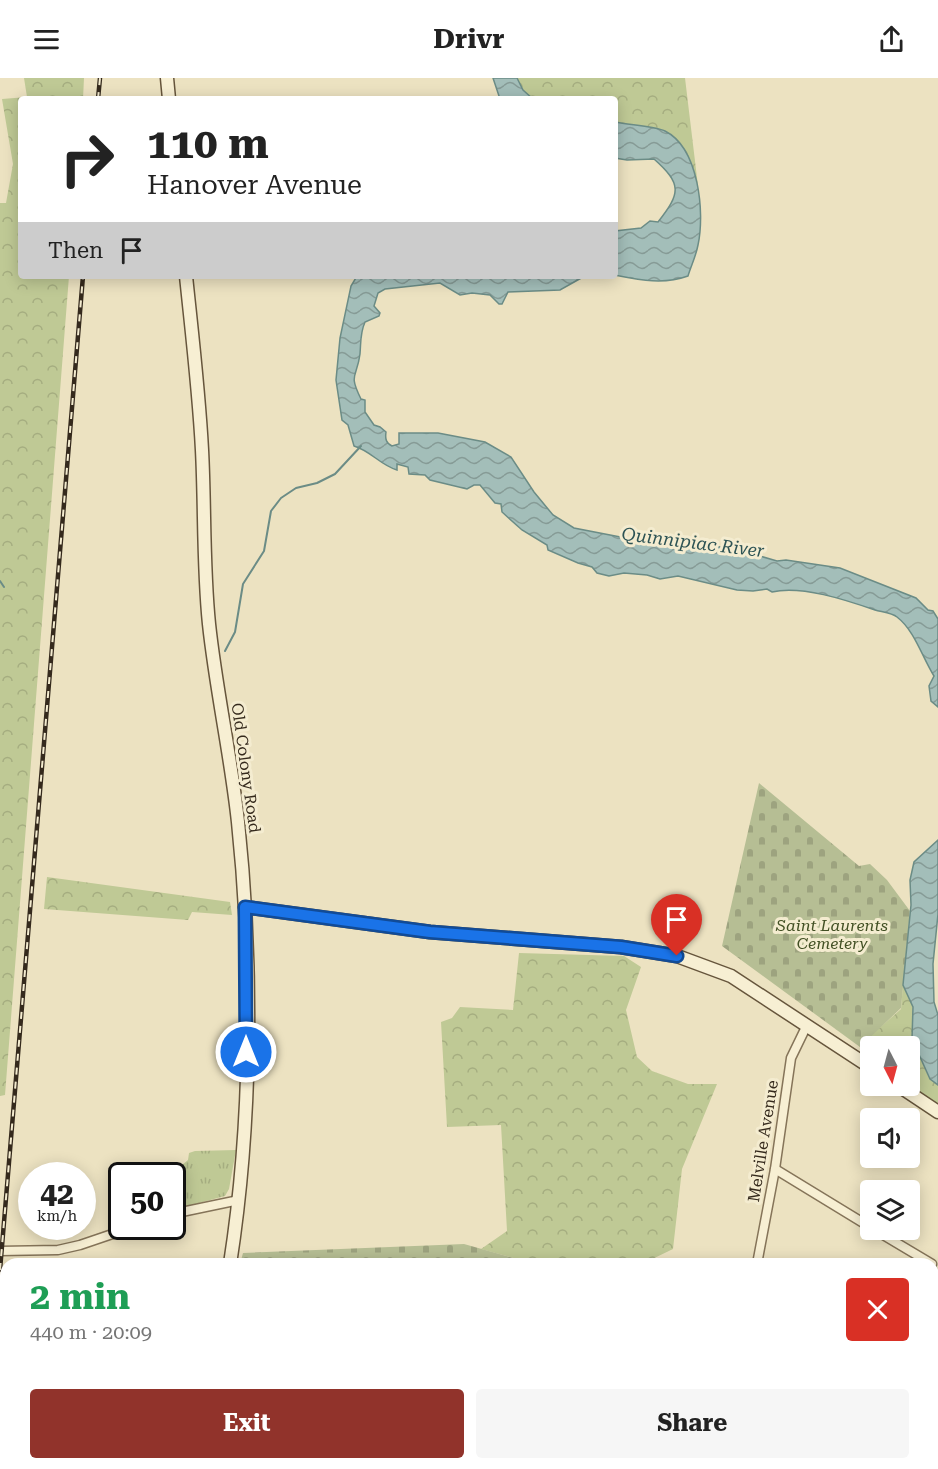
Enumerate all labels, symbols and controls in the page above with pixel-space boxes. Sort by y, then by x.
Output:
icon: menu [30,23,63,56]
text: Drivr [433,23,505,55]
icon: share [875,23,908,56]
text: 110 m [147,119,269,168]
icon: right [48,120,126,198]
text: Hanover Avenue [147,169,362,201]
icon: arrive [115,234,148,267]
text: Then [48,238,103,263]
water label: Quinnipiac River [620,523,766,561]
street label: Old Colony Road [227,702,265,834]
pin [651,894,702,956]
icon: arrive [660,903,693,936]
park label: Saint Laurents Cemetery [775,916,888,953]
position arrow [214,1020,278,1084]
north arrow [860,1036,920,1096]
map controls [860,1036,920,1240]
street label: Melville Avenue [744,1079,782,1203]
button: sound [860,1108,920,1168]
speed limit sign: 50 [108,1162,186,1240]
text: 42 [40,1176,74,1211]
button: layers [860,1180,920,1240]
text: km/h [37,1207,77,1225]
text: 2 min [30,1276,130,1318]
button: close [846,1278,909,1341]
text: 440 m · 20:09 [30,1320,152,1344]
button: Exit [30,1389,464,1458]
button: Share [476,1389,909,1458]

